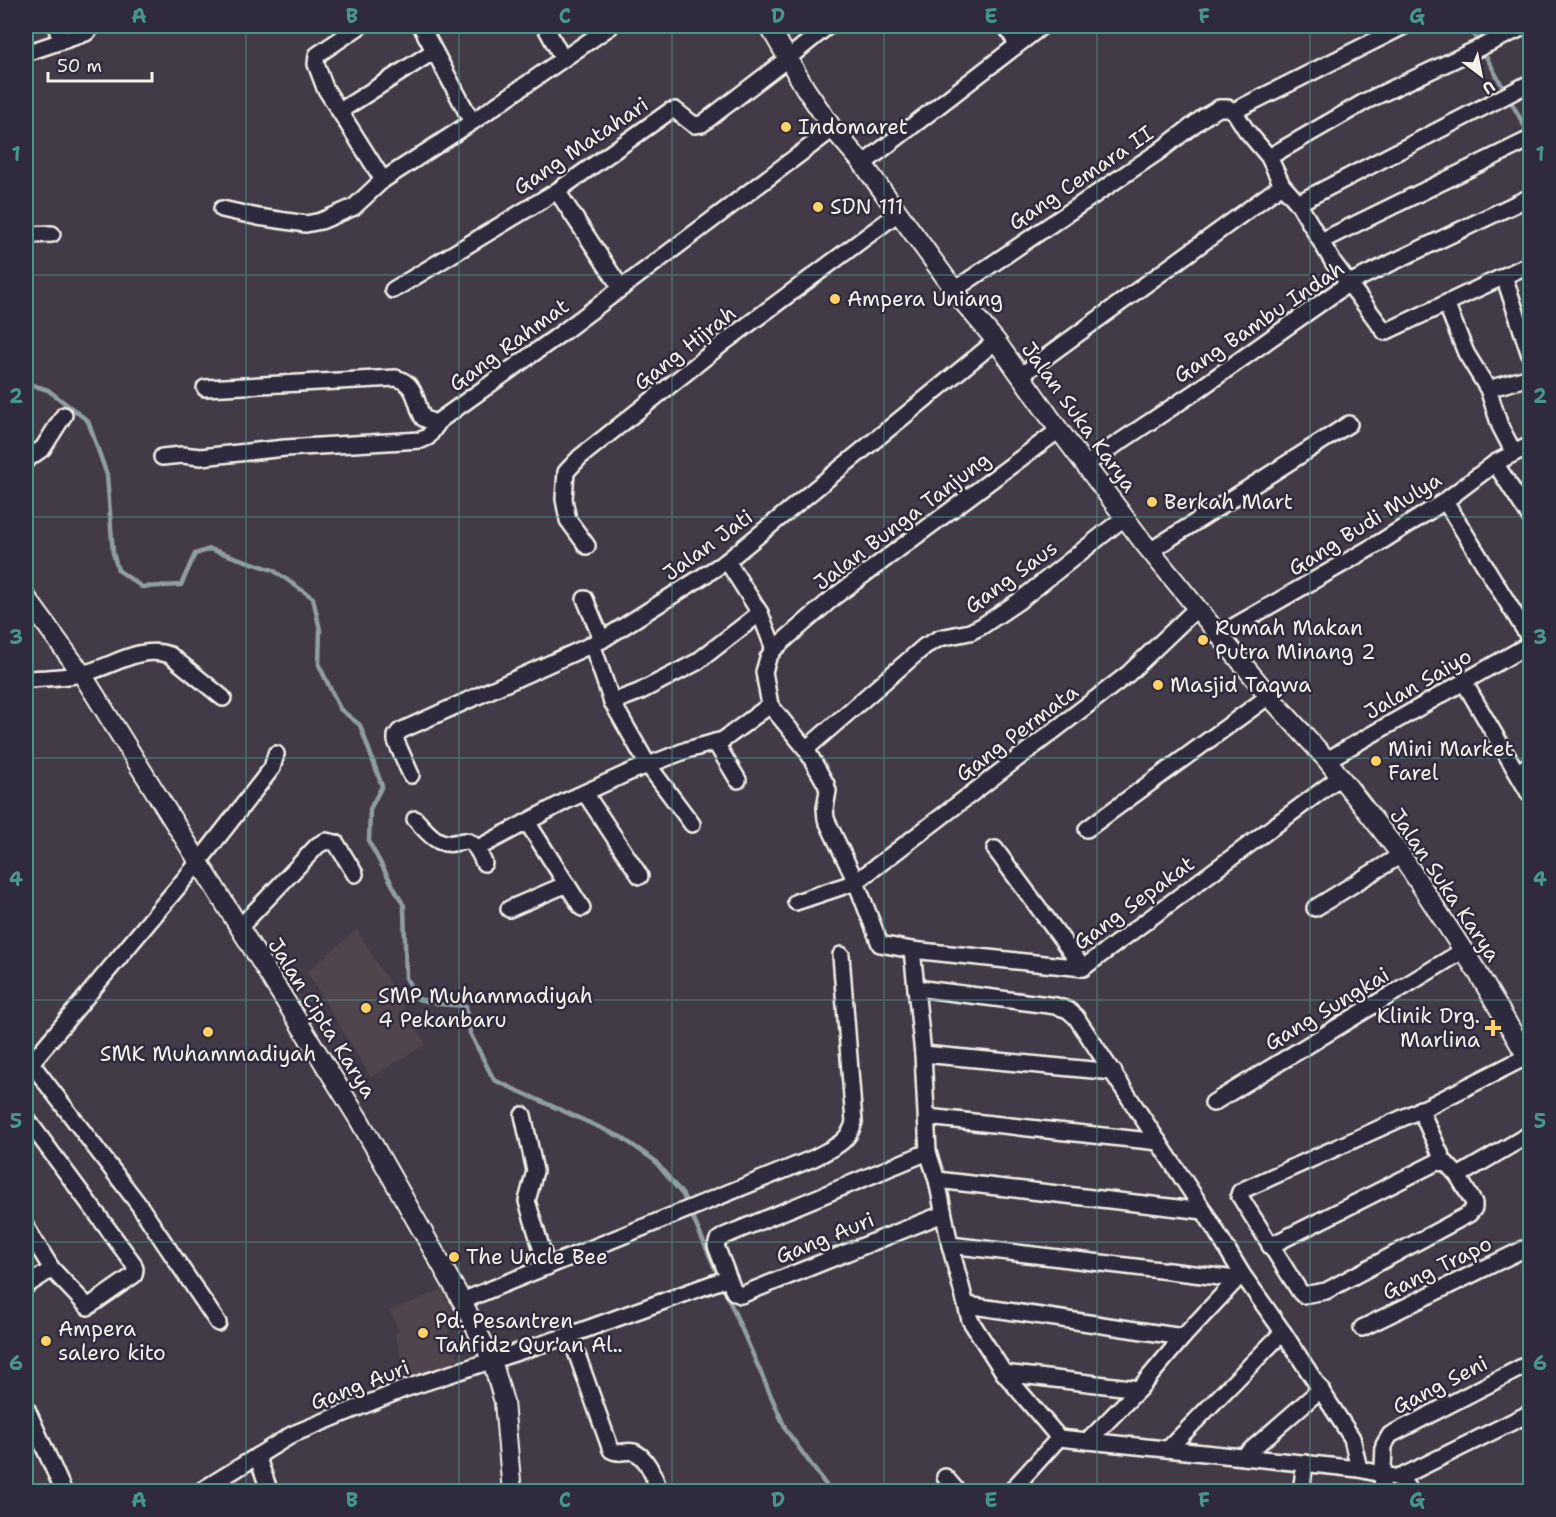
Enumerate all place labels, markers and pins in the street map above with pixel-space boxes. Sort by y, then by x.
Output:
place label: Indomaret [798,113,908,141]
marker: Indomaret [779,120,793,134]
place label: SDN 111 [830,193,904,221]
marker: SDN 111 [811,200,825,214]
place label: Ampera Uniang [847,285,1003,313]
marker: Ampera Uniang [828,292,842,306]
place label: Berkah Mart [1164,488,1293,516]
marker: Berkah Mart [1145,495,1159,509]
place label: Rumah Makan Putra Minang 2 [1215,614,1376,666]
marker: Rumah Makan Putra Minang 2 [1196,633,1210,647]
place label: Masjid Taqwa [1170,671,1311,699]
marker: Masjid Taqwa [1151,678,1165,692]
place label: Mini Market Farel [1388,735,1514,787]
marker: Mini Market Farel [1369,754,1383,768]
place label: SMP Muhammadiyah 4 Pekanbaru [378,982,593,1034]
marker: SMP Muhammadiyah 4 Pekanbaru [359,1001,373,1015]
place label: Klinik Drg. Marlina [1377,1002,1480,1054]
marker: Klinik Drg. Marlina [1484,1019,1502,1037]
marker: SMK Muhammadiyah [201,1025,215,1039]
place label: SMK Muhammadiyah [100,1040,316,1068]
place label: The Uncle Bee [466,1243,608,1271]
marker: The Uncle Bee [447,1250,461,1264]
place label: Pd. Pesantren Tahfidz Qur'an Al.. [435,1307,623,1359]
place label: Ampera salero kito [58,1315,166,1367]
marker: Pd. Pesantren Tahfidz Qur'an Al.. [416,1326,430,1340]
marker: Ampera salero kito [39,1334,53,1348]

